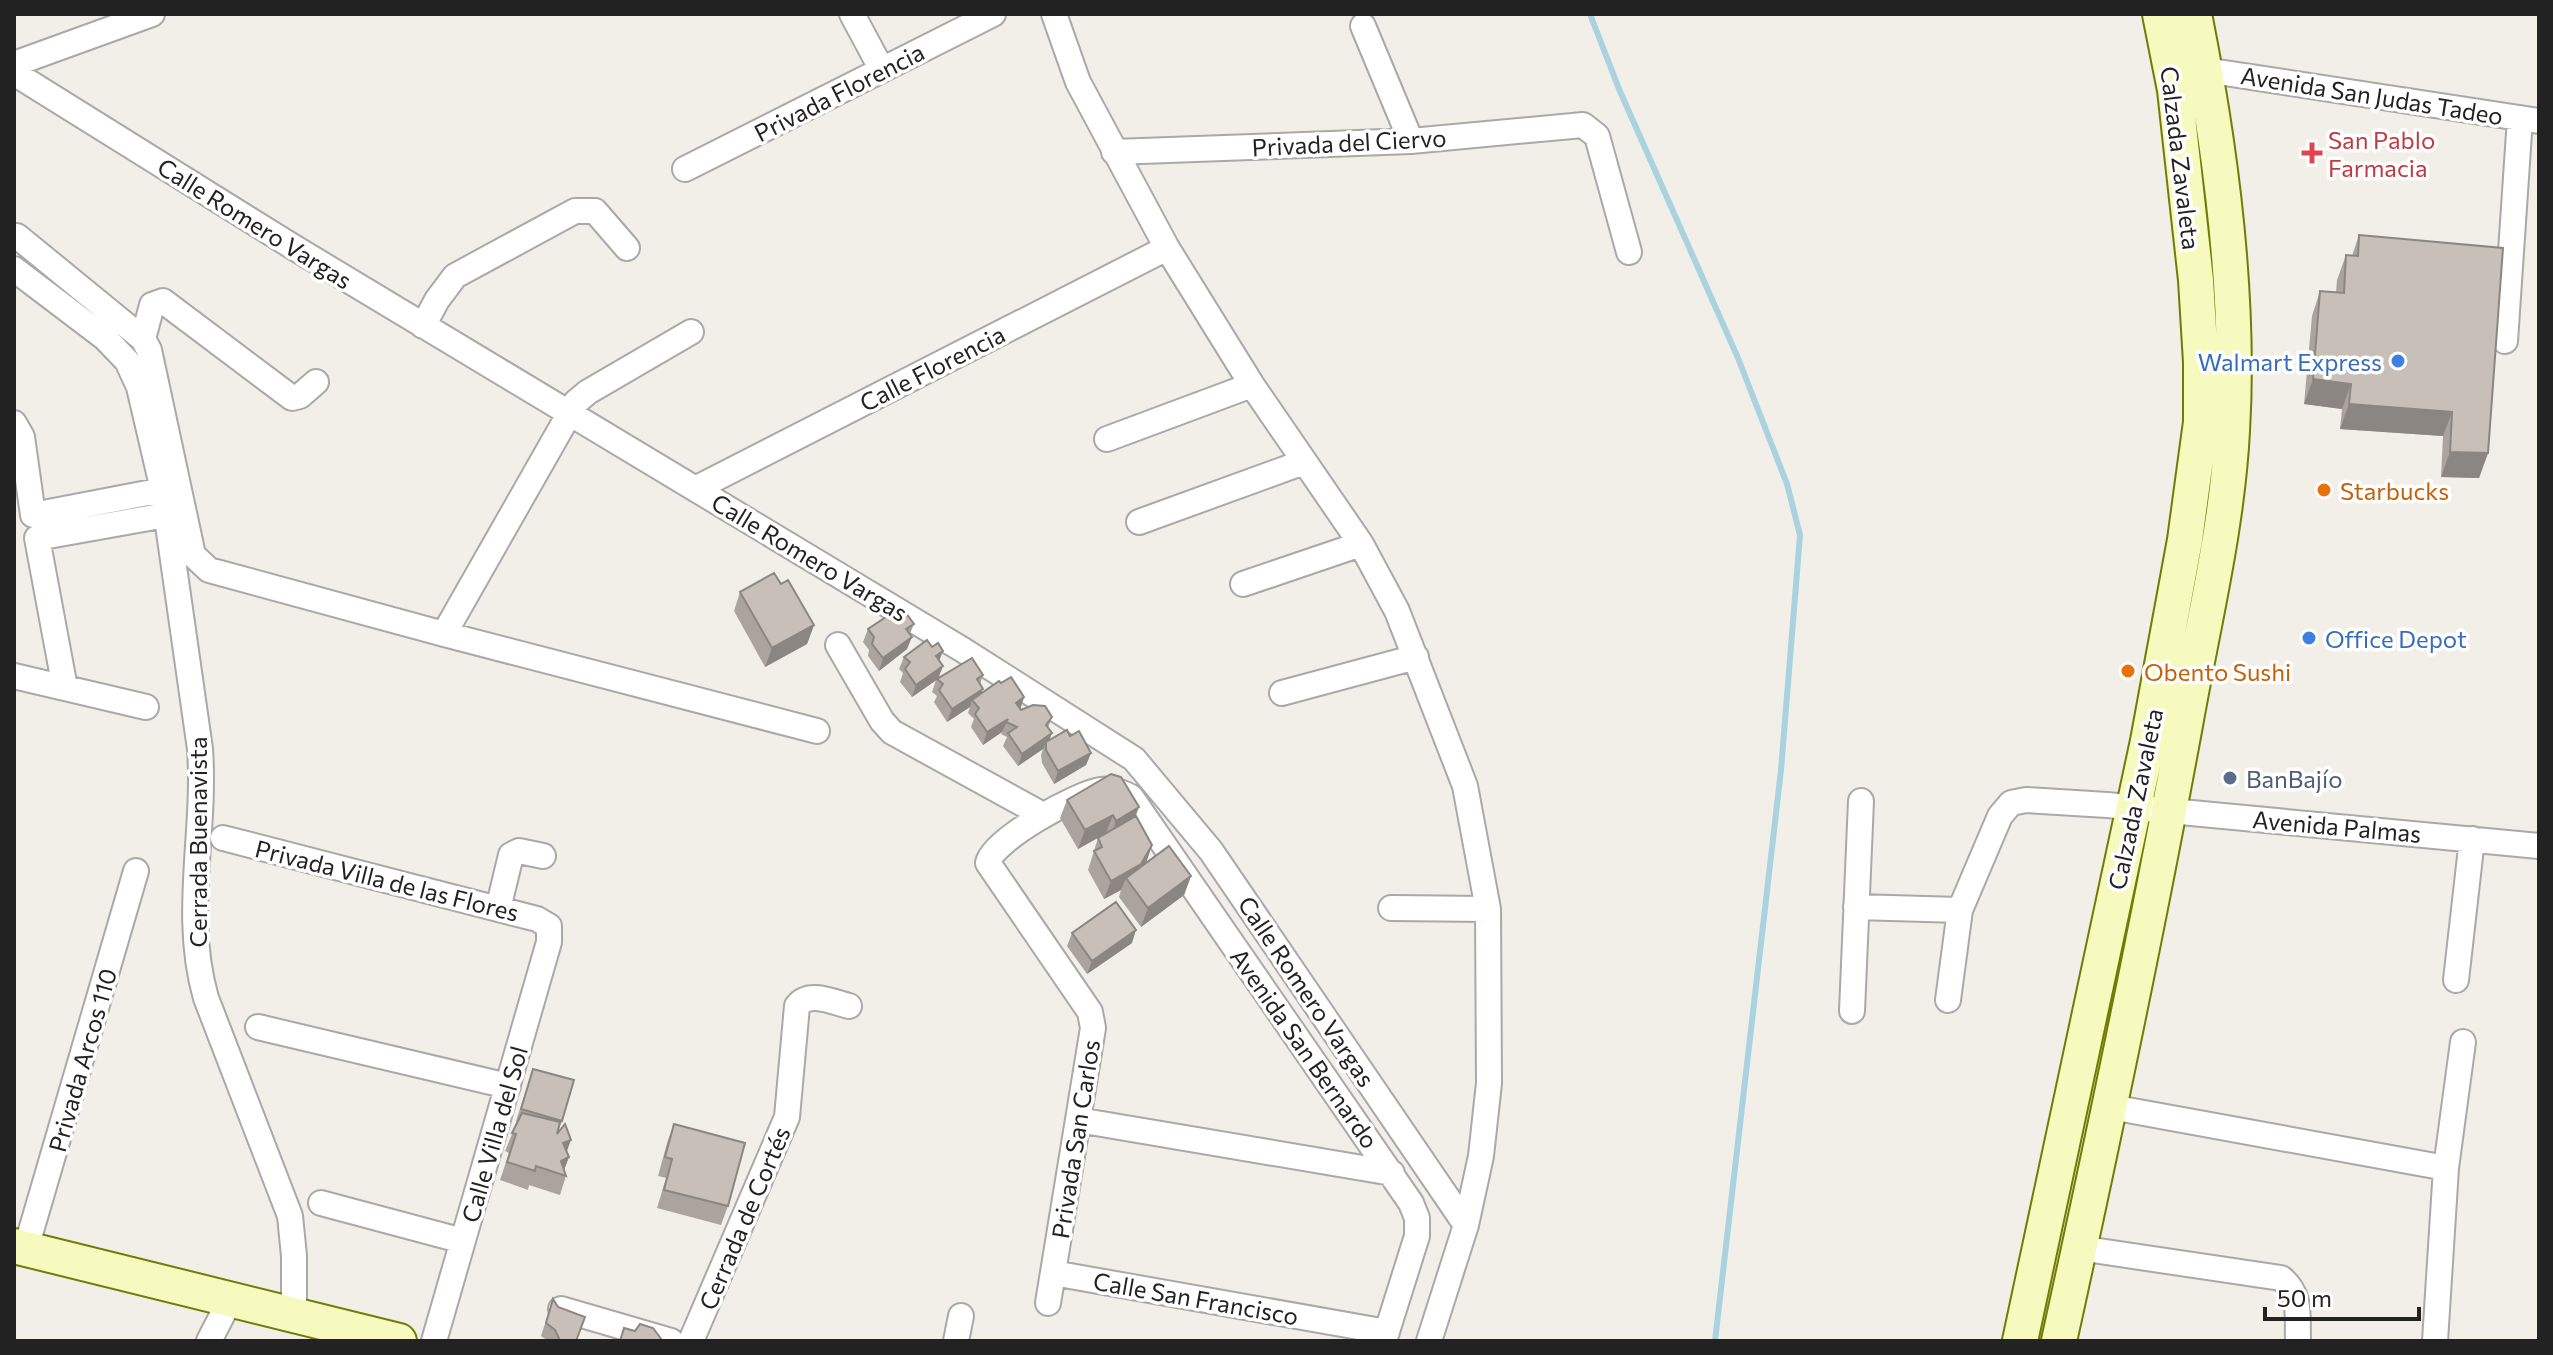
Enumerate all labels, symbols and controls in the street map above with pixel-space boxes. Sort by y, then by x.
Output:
street label: Privada Florencia [749,37,929,147]
street label: Avenida San Judas Tadeo [2239,60,2505,130]
street label: Calzada Zavaleta [2155,65,2207,251]
street label: Privada del Ciervo [1251,122,1447,162]
place label: San Pablo Farmacia [2328,125,2435,182]
marker: San Pablo Farmacia [2303,144,2321,162]
street label: Calle Romero Vargas [153,151,357,295]
street label: Calle Florencia [855,319,1009,417]
place label: Walmart Express [2198,347,2382,376]
marker: Walmart Express [2389,352,2407,370]
place label: Starbucks [2340,476,2449,505]
marker: Starbucks [2315,481,2333,499]
street label: Calle Romero Vargas [707,487,913,627]
place label: Office Depot [2325,624,2467,653]
marker: Office Depot [2300,629,2318,647]
place label: Obento Sushi [2144,657,2291,686]
marker: Obento Sushi [2119,662,2137,680]
street label: Calzada Zavaleta [2102,706,2168,892]
street label: Cerrada Buenavista [183,737,212,947]
place label: BanBajío [2246,764,2342,793]
marker: BanBajío [2221,769,2239,787]
street label: Avenida Palmas [2251,804,2423,848]
street label: Privada Villa de las Flores [252,833,522,927]
street label: Calle Romero Vargas [1233,890,1381,1092]
street label: Avenida San Bernardo [1225,942,1385,1154]
street label: Privada Arcos 110 [42,965,122,1155]
street label: Privada San Carlos [1045,1037,1105,1241]
street label: Calle Villa del Sol [455,1042,533,1226]
street label: Cerrada de Cortés [692,1122,796,1314]
street label: Calle San Francisco [1091,1266,1301,1330]
scale bar [2265,1271,2419,1321]
text: 50 m [2277,1283,2332,1312]

